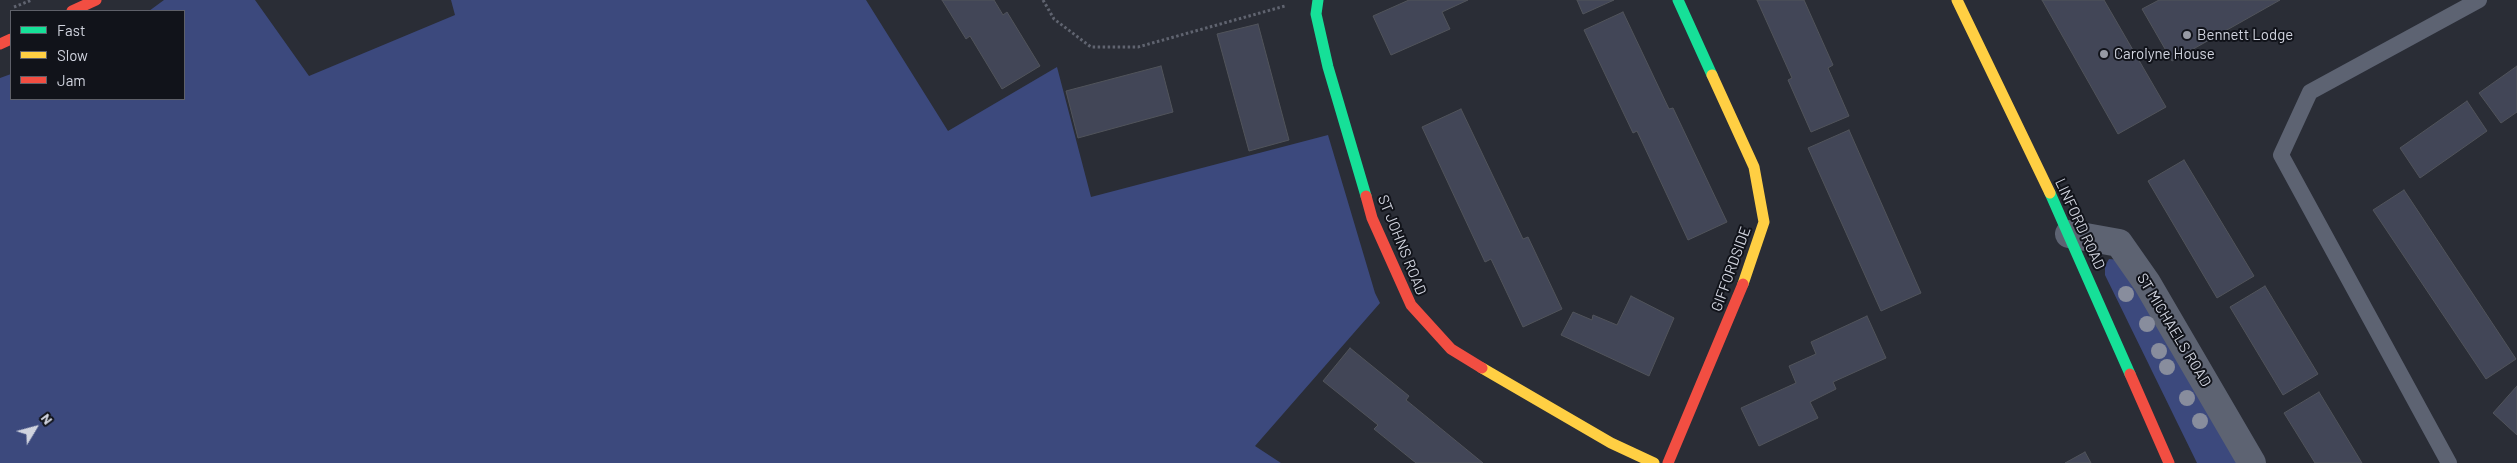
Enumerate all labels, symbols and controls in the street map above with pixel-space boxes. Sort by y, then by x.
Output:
legend [10,10,185,100]
text: Fast [57,21,85,39]
place label: Bennett Lodge [2197,26,2293,44]
marker: Bennett Lodge [2181,29,2193,41]
place label: Carolyne House [2114,45,2215,63]
text: Slow [57,46,88,64]
marker: Carolyne House [2098,48,2110,60]
text: Jam [57,71,86,89]
street label: LINFORD ROAD [2051,176,2109,272]
street label: ST JOHNS ROAD [1374,192,1430,298]
street label: GIFFORDSIDE [1707,224,1755,314]
street label: ST MICHAELS ROAD [2133,270,2215,390]
north arrow [10,403,60,453]
text: N [38,410,57,428]

